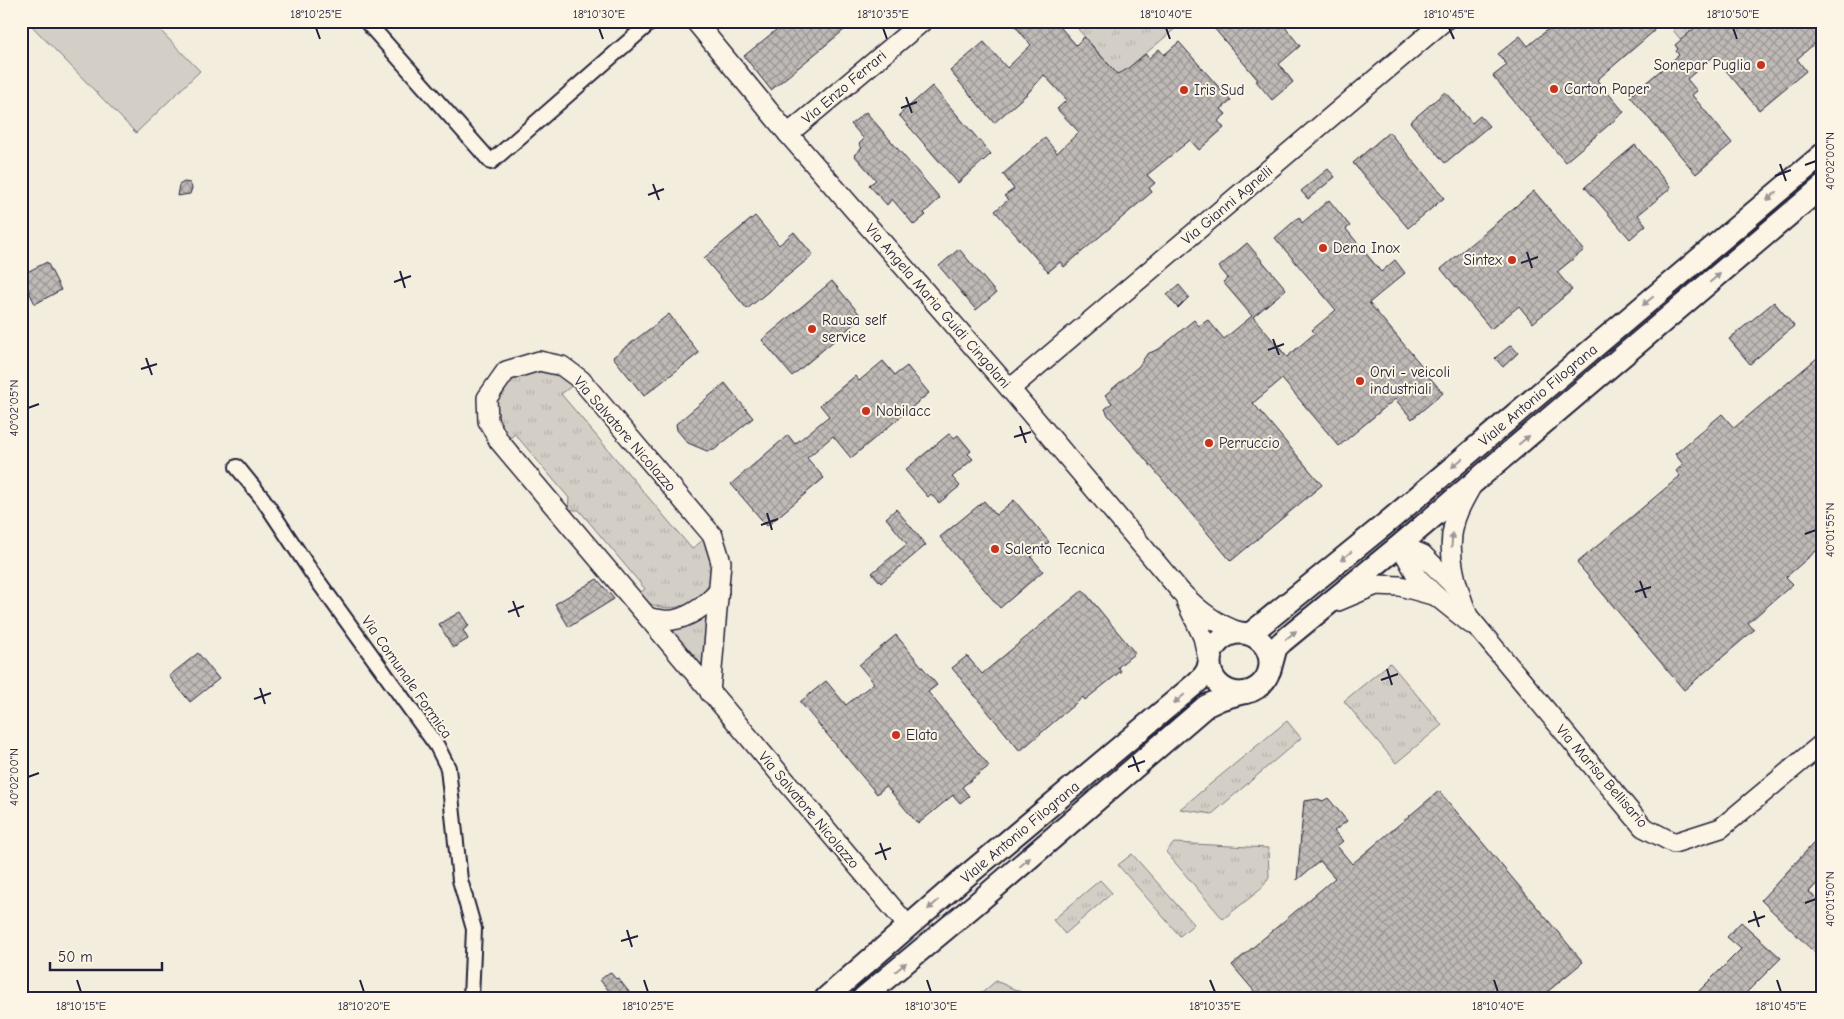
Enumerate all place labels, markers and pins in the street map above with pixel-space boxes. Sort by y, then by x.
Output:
place label: Sonepar Puglia [1654,56,1751,74]
marker: Sonepar Puglia [1755,59,1767,71]
place label: Carton Paper [1564,80,1649,98]
place label: Iris Sud [1194,81,1244,99]
marker: Carton Paper [1548,83,1560,95]
marker: Iris Sud [1178,84,1190,96]
place label: Dena Inox [1333,239,1401,257]
marker: Dena Inox [1317,242,1329,254]
place label: Sintex [1464,251,1503,269]
marker: Sintex [1506,254,1518,266]
place label: Rausa self service [822,311,887,346]
marker: Rausa self service [806,323,818,335]
place label: Orvi - veicoli industriali [1370,363,1450,398]
marker: Orvi - veicoli industriali [1354,375,1366,387]
place label: Nobilacc [876,402,931,420]
marker: Nobilacc [860,405,872,417]
place label: Perruccio [1219,434,1280,452]
marker: Perruccio [1203,437,1215,449]
place label: Salento Tecnica [1005,540,1105,558]
marker: Salento Tecnica [989,543,1001,555]
place label: Elata [906,726,938,744]
marker: Elata [890,729,902,741]

